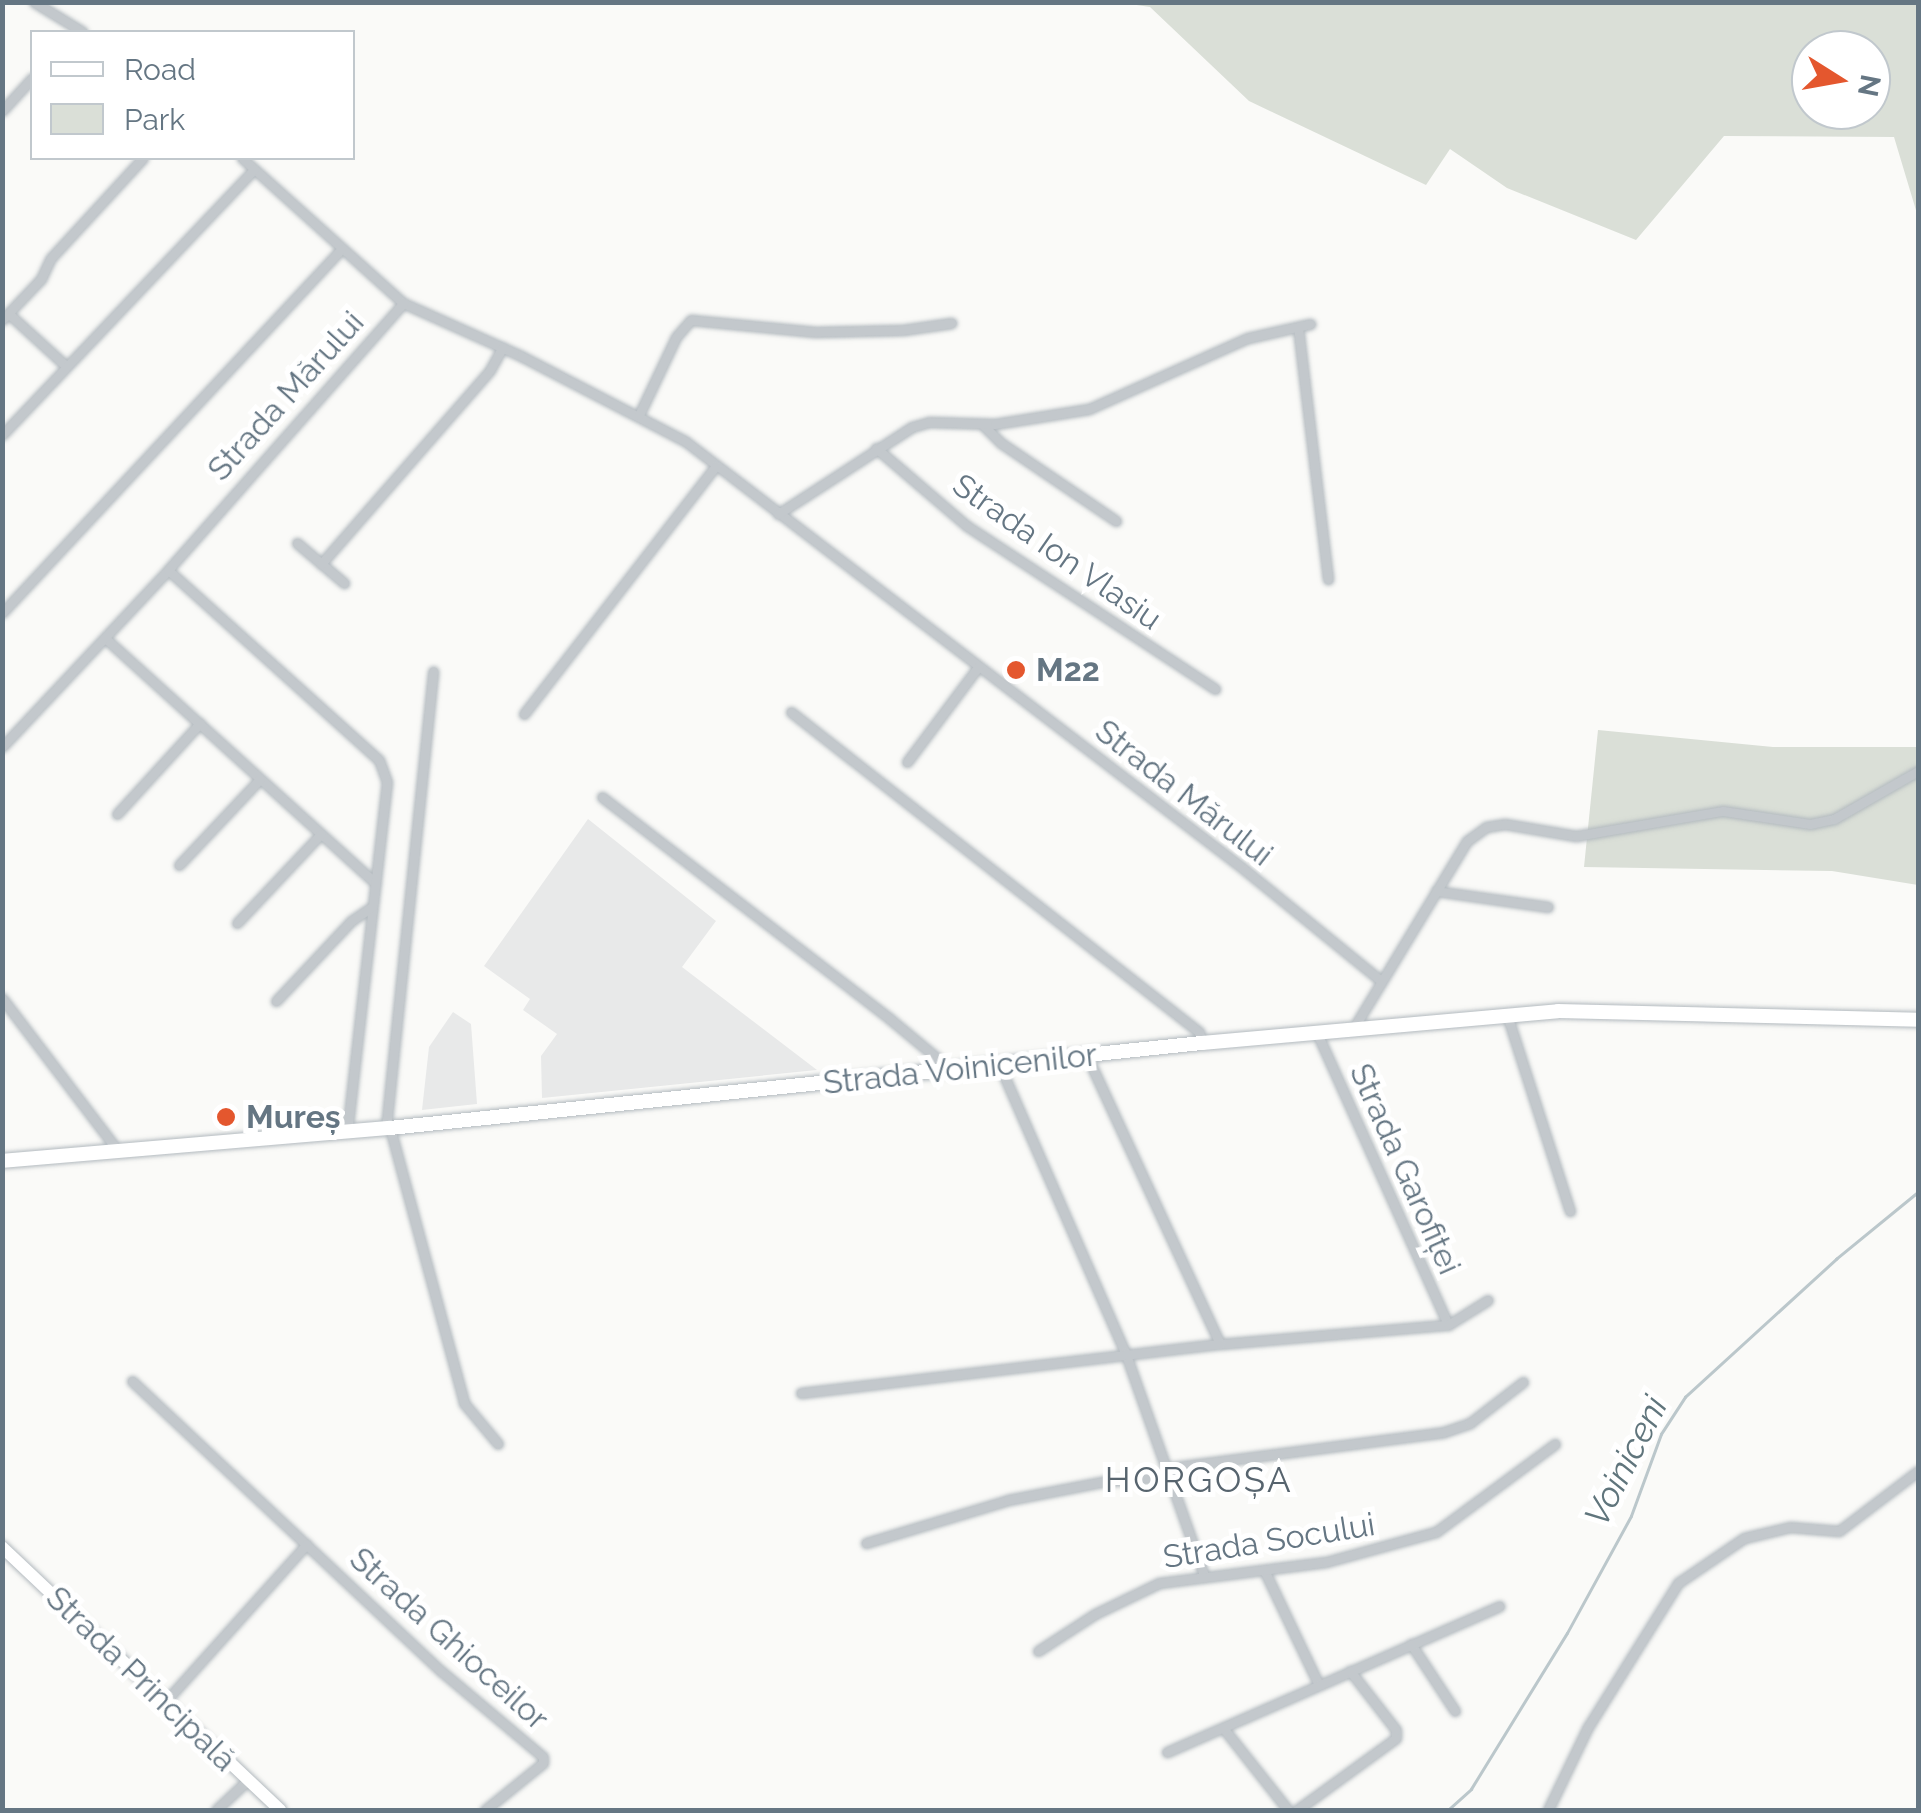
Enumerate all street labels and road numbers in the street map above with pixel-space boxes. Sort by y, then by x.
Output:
street label: Strada Mărului [200,304,372,488]
street label: Strada Ion Vlasiu [945,465,1169,639]
street label: Strada Mărului [1088,712,1280,874]
street label: Strada Voinicenilor [821,1035,1099,1103]
street label: Strada Garofiței [1341,1058,1469,1280]
street label: Strada Socului [1160,1505,1378,1577]
street label: Strada Ghioceilor [342,1540,556,1738]
street label: Strada Principală [38,1579,244,1779]

